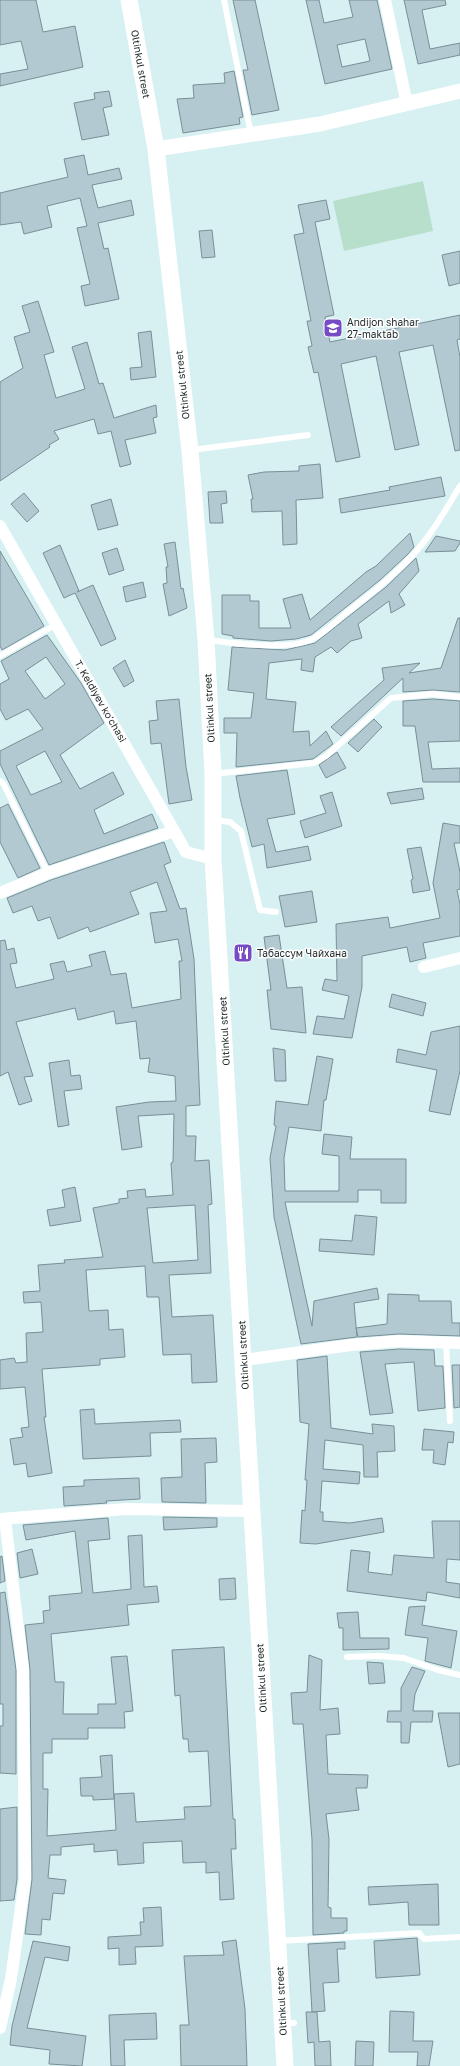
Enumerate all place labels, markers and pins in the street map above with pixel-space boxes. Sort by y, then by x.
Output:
place label: Andijon shahar 27-maktab [347,316,419,340]
school or university icon: Andijon shahar 27-maktab [322,317,344,339]
restaurant icon: Табассум Чайхана [232,942,254,964]
place label: Табассум Чайхана [257,947,347,959]

